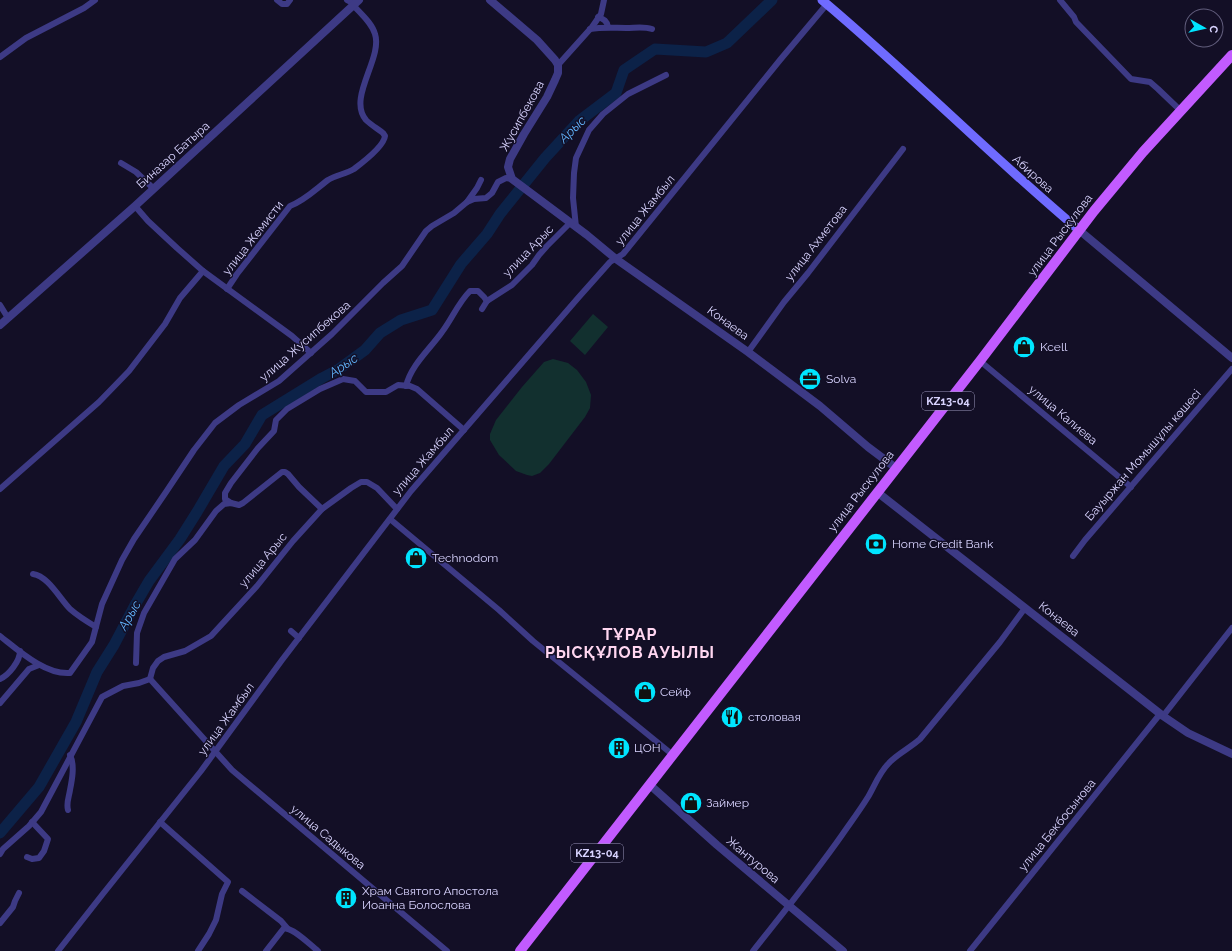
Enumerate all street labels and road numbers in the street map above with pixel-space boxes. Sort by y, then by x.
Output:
street label: Жусипбекова [497,78,547,154]
street label: Биназар Батыра [134,119,212,191]
street label: Абирова [1010,152,1056,196]
street label: улица Жамбыл [612,172,678,248]
street label: улица Рыскулова [1025,191,1095,279]
street label: улица Жемисти [220,198,286,278]
street label: улица Ахметова [782,202,850,284]
street label: улица Арыс [500,222,557,280]
street label: улица Жусипбекова [257,298,353,384]
street label: Конаева [705,303,751,343]
street label: улица Калиева [1026,382,1100,448]
street label: Бауыржан Момышұлы көшесі [1082,387,1204,523]
road number: KZ13-04 [922,392,974,410]
street label: улица Жамбыл [389,424,457,498]
street label: улица Рыскулова [825,448,897,534]
street label: улица Арыс [236,530,290,590]
street label: Конаева [1036,599,1082,639]
street label: улица Жамбыл [195,680,257,758]
street label: улица Бекбосынова [1016,776,1098,874]
street label: улица Садыкова [288,802,368,872]
street label: Жантурова [724,834,782,886]
road number: KZ13-04 [571,844,623,862]

